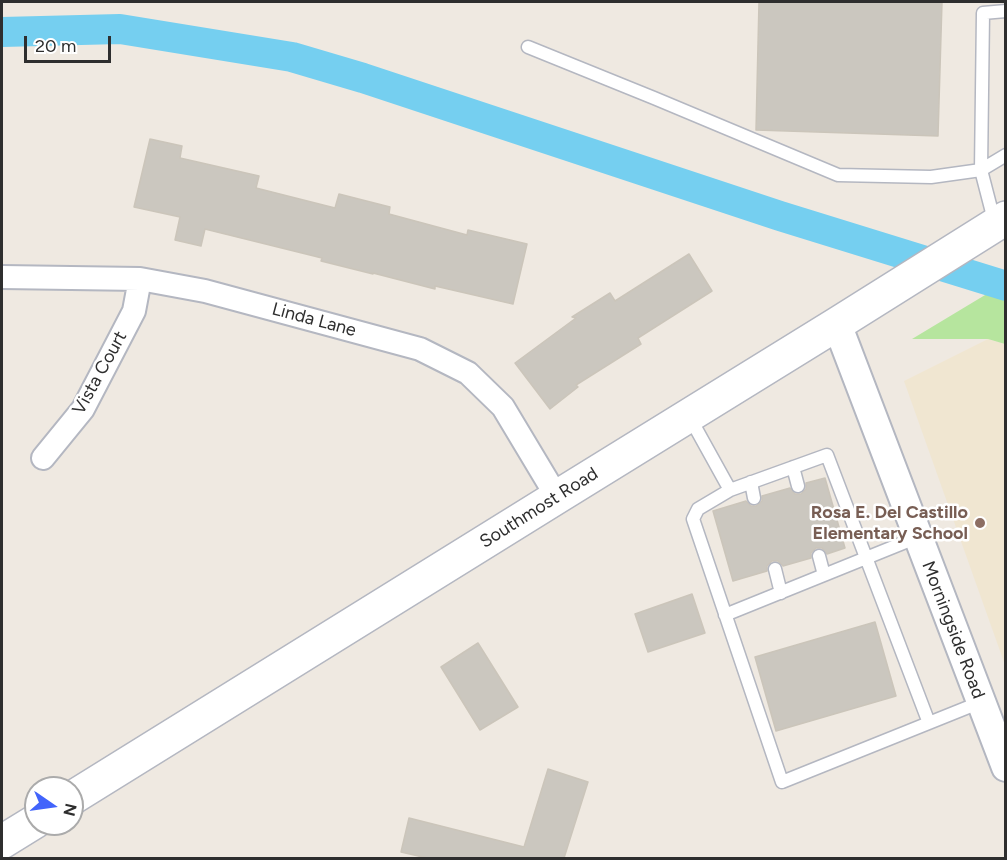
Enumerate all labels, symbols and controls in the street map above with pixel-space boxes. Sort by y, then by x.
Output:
scale bar [27,24,114,62]
text: 20 m [35,35,76,57]
street label: Linda Lane [270,298,358,342]
street label: Vista Court [68,328,132,418]
street label: Southmost Road [476,463,602,553]
place label: Rosa E. Del Castillo Elementary School [811,502,968,544]
marker: Rosa E. Del Castillo Elementary School [973,516,987,530]
street label: Morningside Road [917,558,989,702]
north arrow [24,776,84,836]
text: N [59,802,81,818]

